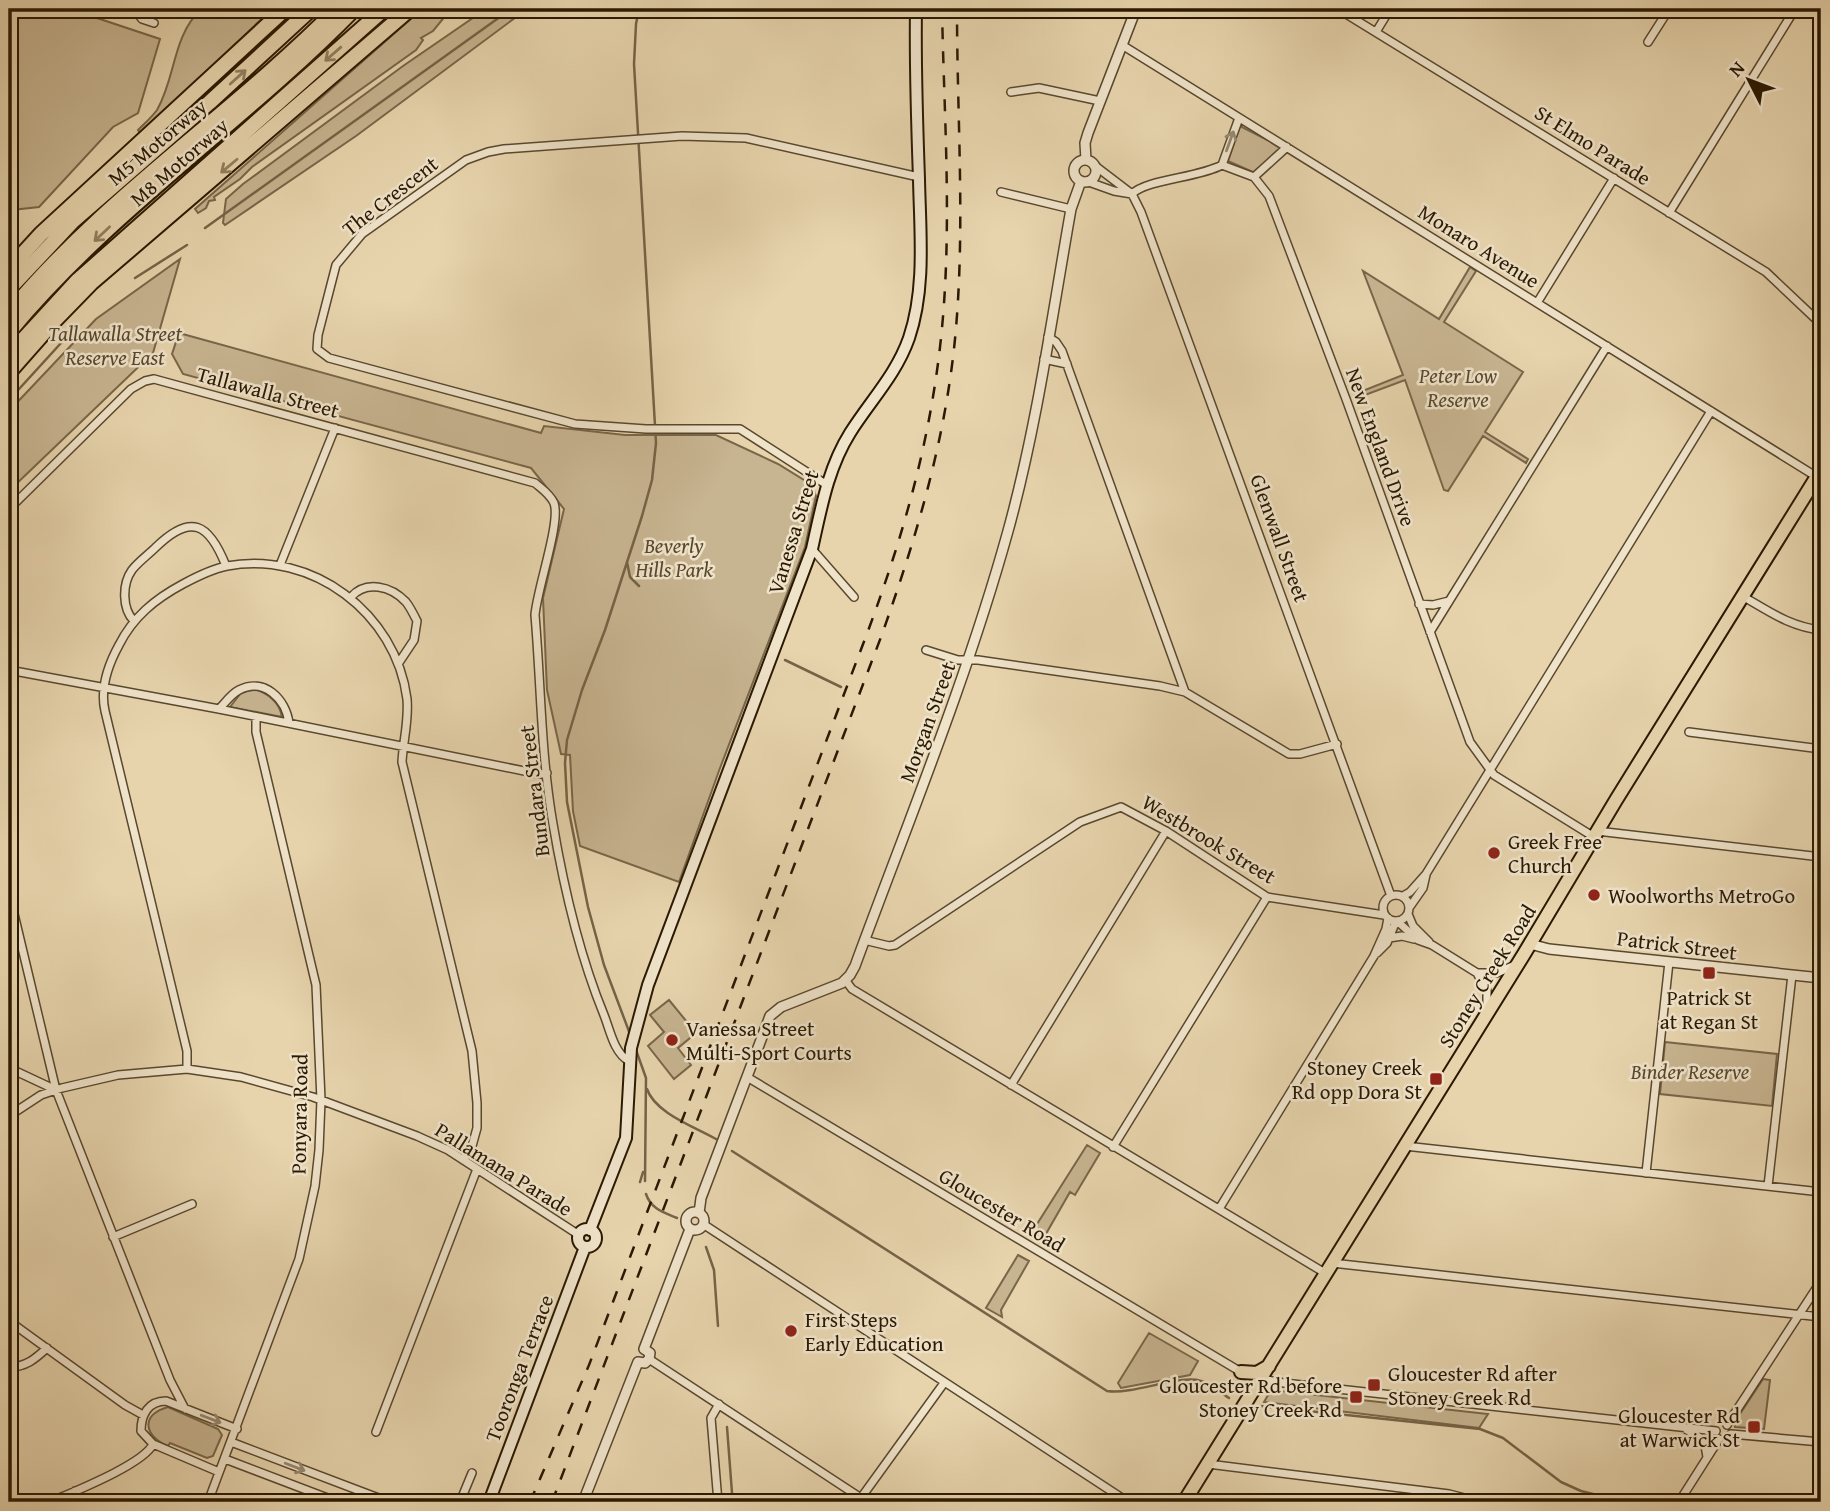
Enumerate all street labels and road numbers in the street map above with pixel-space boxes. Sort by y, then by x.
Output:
street label: M5 Motorway [100,91,214,193]
street label: St Elmo Parade [1529,97,1657,193]
street label: M8 Motorway [123,110,235,214]
street label: The Crescent [335,148,445,243]
street label: Monaro Avenue [1412,196,1546,296]
street label: Tallawalla Street [193,358,343,426]
street label: New England Drive [1338,363,1424,531]
street label: Vanessa Street [759,466,827,598]
street label: Glenwall Street [1243,470,1318,607]
street label: Morgan Street [891,657,963,787]
street label: Bundara Street [510,723,557,859]
street label: Westbrook Street [1136,787,1282,892]
street label: Stoney Creek Road [1430,898,1544,1054]
street label: Patrick Street [1615,922,1739,968]
street label: Ponyara Road [282,1053,316,1175]
street label: Pallamana Parade [429,1114,579,1224]
street label: Gloucester Road [933,1160,1072,1260]
street label: Tooronga Terrace [477,1290,561,1446]

